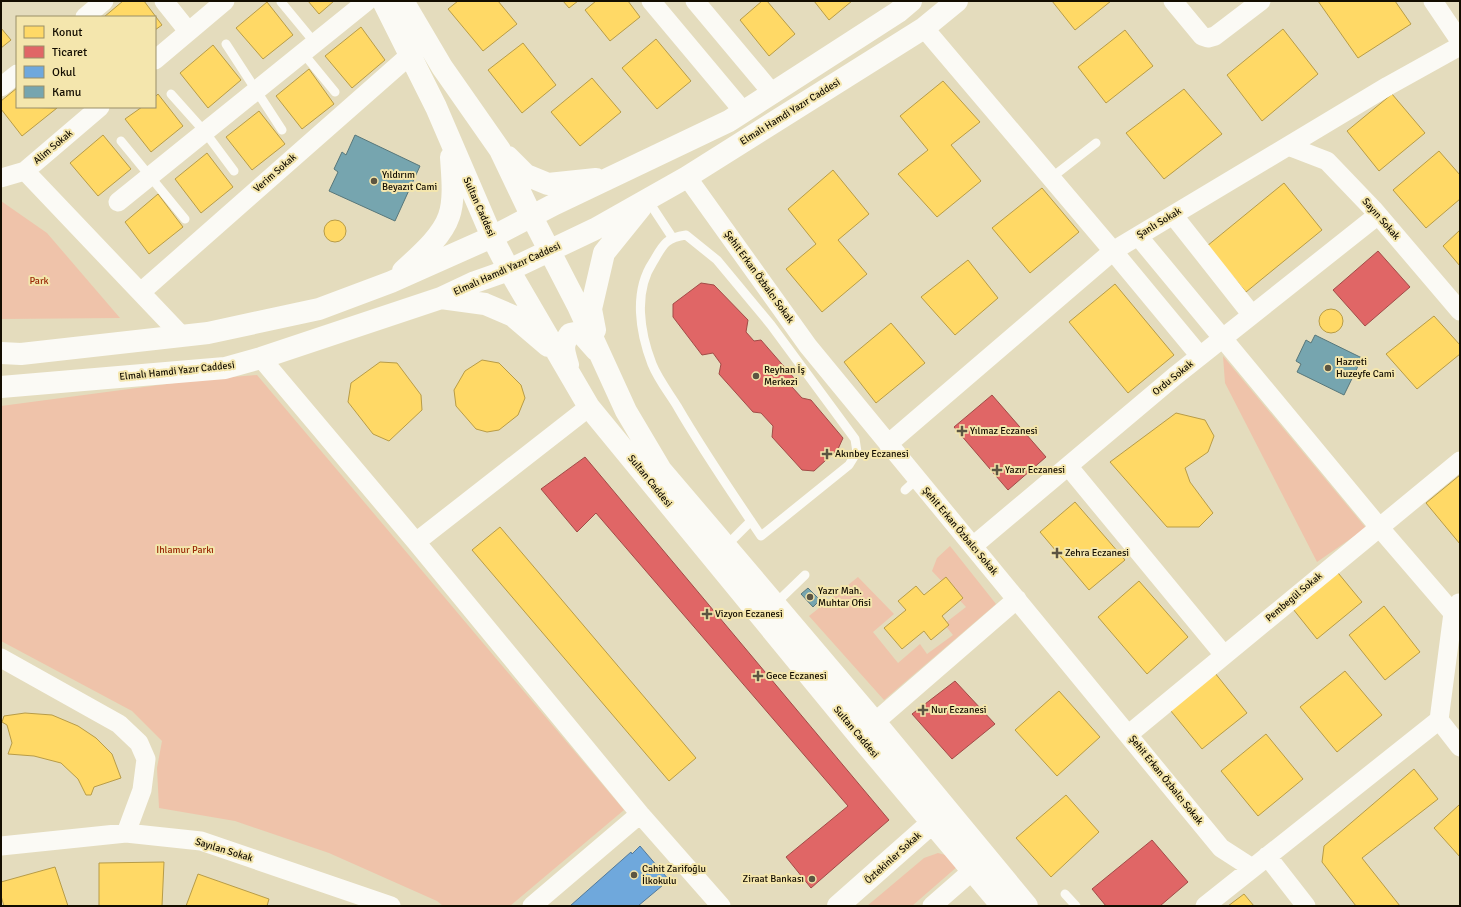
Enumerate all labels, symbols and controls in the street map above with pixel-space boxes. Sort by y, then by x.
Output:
legend [16,16,156,108]
text: Konut [52,25,83,40]
text: Ticaret [52,45,87,60]
text: Okul [52,65,76,80]
street label: Elmalı Hamdi Yazır Caddesi [738,76,842,148]
text: Kamu [52,85,81,100]
street label: Alim Sokak [31,127,75,167]
street label: Verim Sokak [251,151,299,195]
place label: Yıldırım Beyazıt Cami [382,169,437,193]
street label: Sultan Caddesi [461,175,497,239]
marker: Yıldırım Beyazıt Cami [369,176,379,186]
street label: Sayın Sokak [1360,196,1402,242]
street label: Şanlı Sokak [1135,205,1183,241]
street label: Şehit Erkan Özbalcı Sokak [721,229,797,325]
street label: Elmalı Hamdi Yazır Caddesi [452,240,562,298]
park label: Park [29,275,49,287]
place label: Hazreti Huzeyfe Cami [1336,356,1394,380]
street label: Ordu Sokak [1150,358,1196,398]
street label: Elmalı Hamdi Yazır Caddesi [119,359,235,383]
marker: Hazreti Huzeyfe Cami [1323,363,1333,373]
place label: Reyhan İş Merkezi [764,364,806,388]
marker: Reyhan İş Merkezi [751,371,761,381]
place label: Yılmaz Eczanesi [970,425,1038,437]
marker: Yılmaz Eczanesi [957,426,967,436]
place label: Akınbey Eczanesi [835,448,909,460]
marker: Akınbey Eczanesi [822,449,832,459]
street label: Sultan Caddesi [625,452,675,510]
place label: Yazır Eczanesi [1005,464,1065,476]
marker: Yazır Eczanesi [992,465,1002,475]
street label: Şehit Erkan Özbalcı Sokak [920,485,1000,577]
park label: Ihlamur Parkı [156,544,214,556]
place label: Zehra Eczanesi [1065,547,1129,559]
marker: Zehra Eczanesi [1052,548,1062,558]
street label: Pembegül Sokak [1263,570,1325,624]
place label: Yazır Mah. Muhtar Ofisi [818,585,871,609]
marker: Yazır Mah. Muhtar Ofisi [805,592,815,602]
place label: Vizyon Eczanesi [715,608,783,620]
marker: Vizyon Eczanesi [702,609,712,619]
place label: Gece Eczanesi [766,670,827,682]
marker: Gece Eczanesi [753,671,763,681]
street label: Sultan Caddesi [831,704,881,760]
place label: Nur Eczanesi [931,704,987,716]
marker: Nur Eczanesi [918,705,928,715]
street label: Şehit Erkan Özbalcı Sokak [1126,733,1206,827]
street label: Öztekinler Sokak [862,829,924,887]
street label: Sayılan Sokak [194,836,254,864]
place label: Cahit Zarifoğlu İlkokulu [642,863,706,887]
marker: Cahit Zarifoğlu İlkokulu [629,870,639,880]
place label: Ziraat Bankası [743,873,804,885]
marker: Ziraat Bankası [807,874,817,884]

